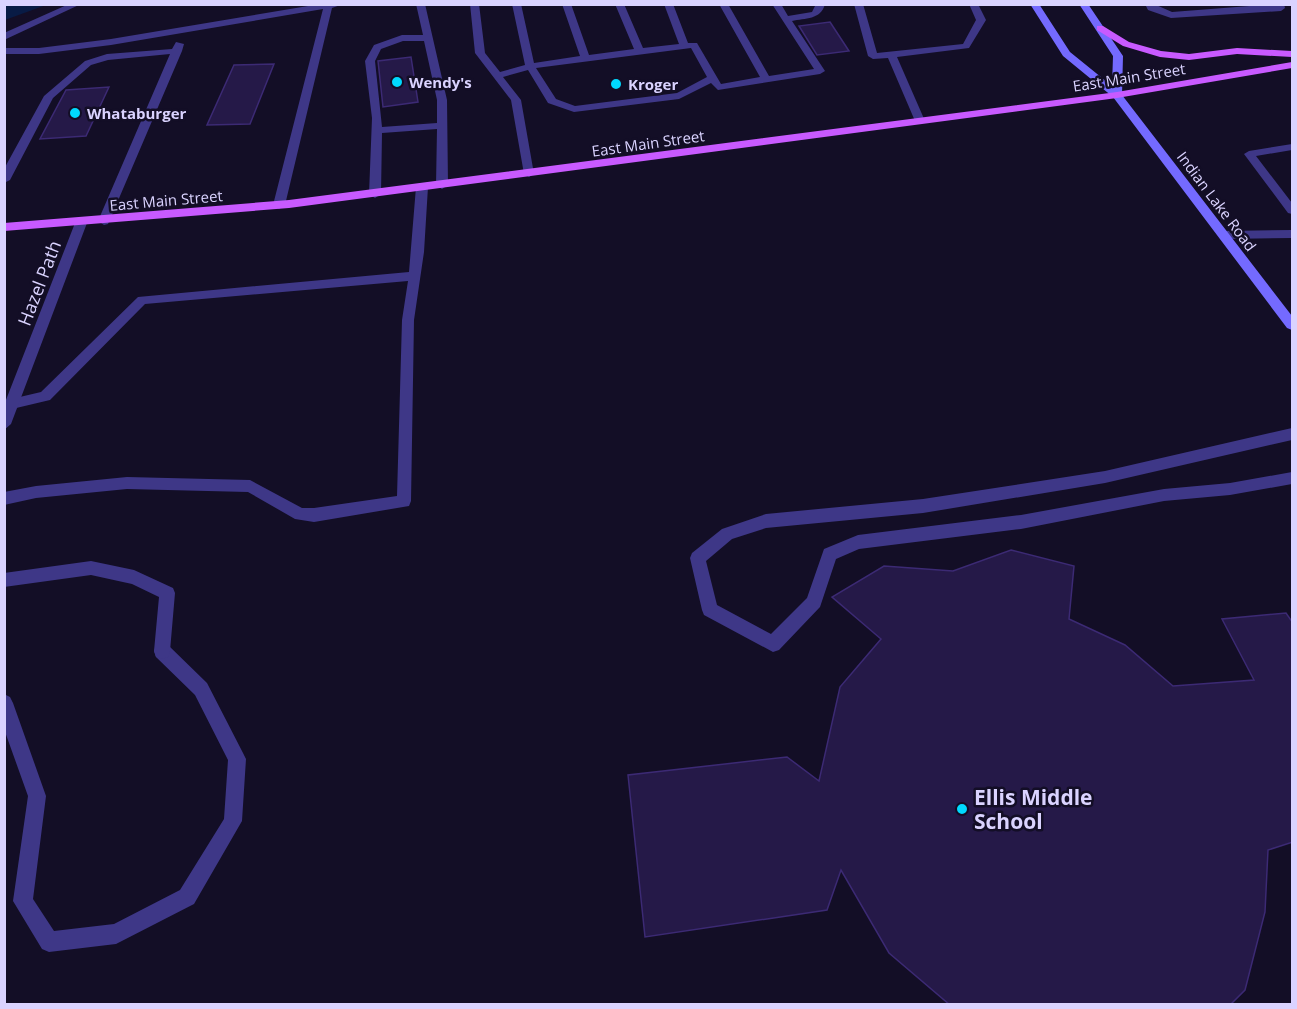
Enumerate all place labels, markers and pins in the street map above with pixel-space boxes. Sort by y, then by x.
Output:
place label: Wendy's [409,72,472,92]
place label: Kroger [628,74,678,94]
marker: Wendy's [390,75,404,89]
marker: Kroger [609,77,623,91]
place label: Whataburger [87,103,186,123]
marker: Whataburger [68,106,82,120]
place label: Ellis Middle School [974,783,1092,835]
marker: Ellis Middle School [955,802,969,816]

